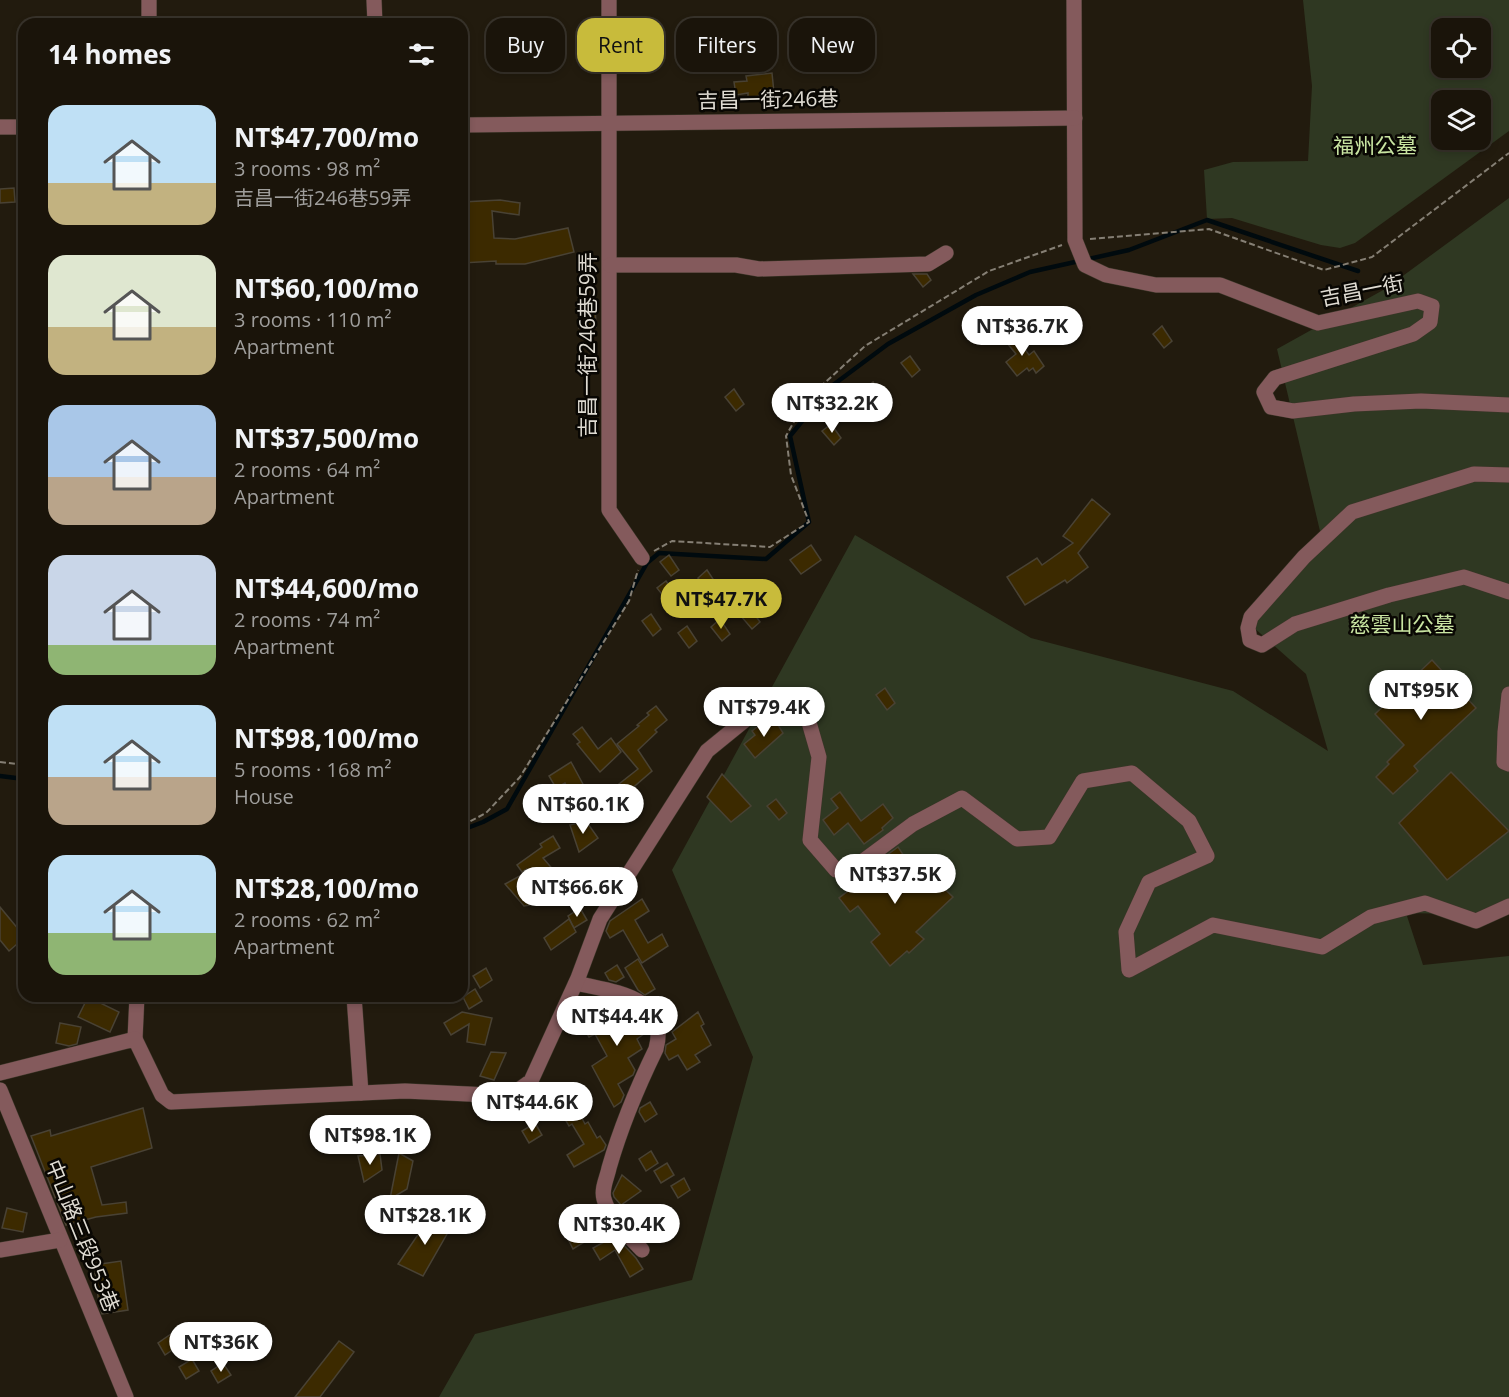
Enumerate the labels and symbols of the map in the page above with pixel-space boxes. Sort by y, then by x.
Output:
street label: 吉昌一街246巷 [697,84,839,114]
park label: 福州公墓 [1333,131,1417,159]
street label: 吉昌一街246巷59弄 [573,252,601,438]
street label: 吉昌一街 [1318,268,1406,312]
pin: NT$36.7K [960,306,1084,357]
pin: NT$32.2K [770,383,894,434]
pin: NT$47.7K [659,579,783,630]
park label: 慈雲山公墓 [1350,610,1455,638]
pin: NT$95K [1372,670,1470,721]
pin: NT$79.4K [702,687,826,738]
pin: NT$60.1K [521,784,645,835]
pin: NT$37.5K [833,854,957,905]
pin: NT$66.6K [515,867,639,918]
pin: NT$44.4K [555,996,679,1047]
pin: NT$44.6K [470,1082,594,1133]
pin: NT$98.1K [308,1115,432,1166]
street label: 中山路三段953巷 [40,1155,126,1316]
pin: NT$28.1K [363,1195,487,1246]
pin: NT$30.4K [557,1204,681,1255]
pin: NT$36K [172,1322,270,1373]

